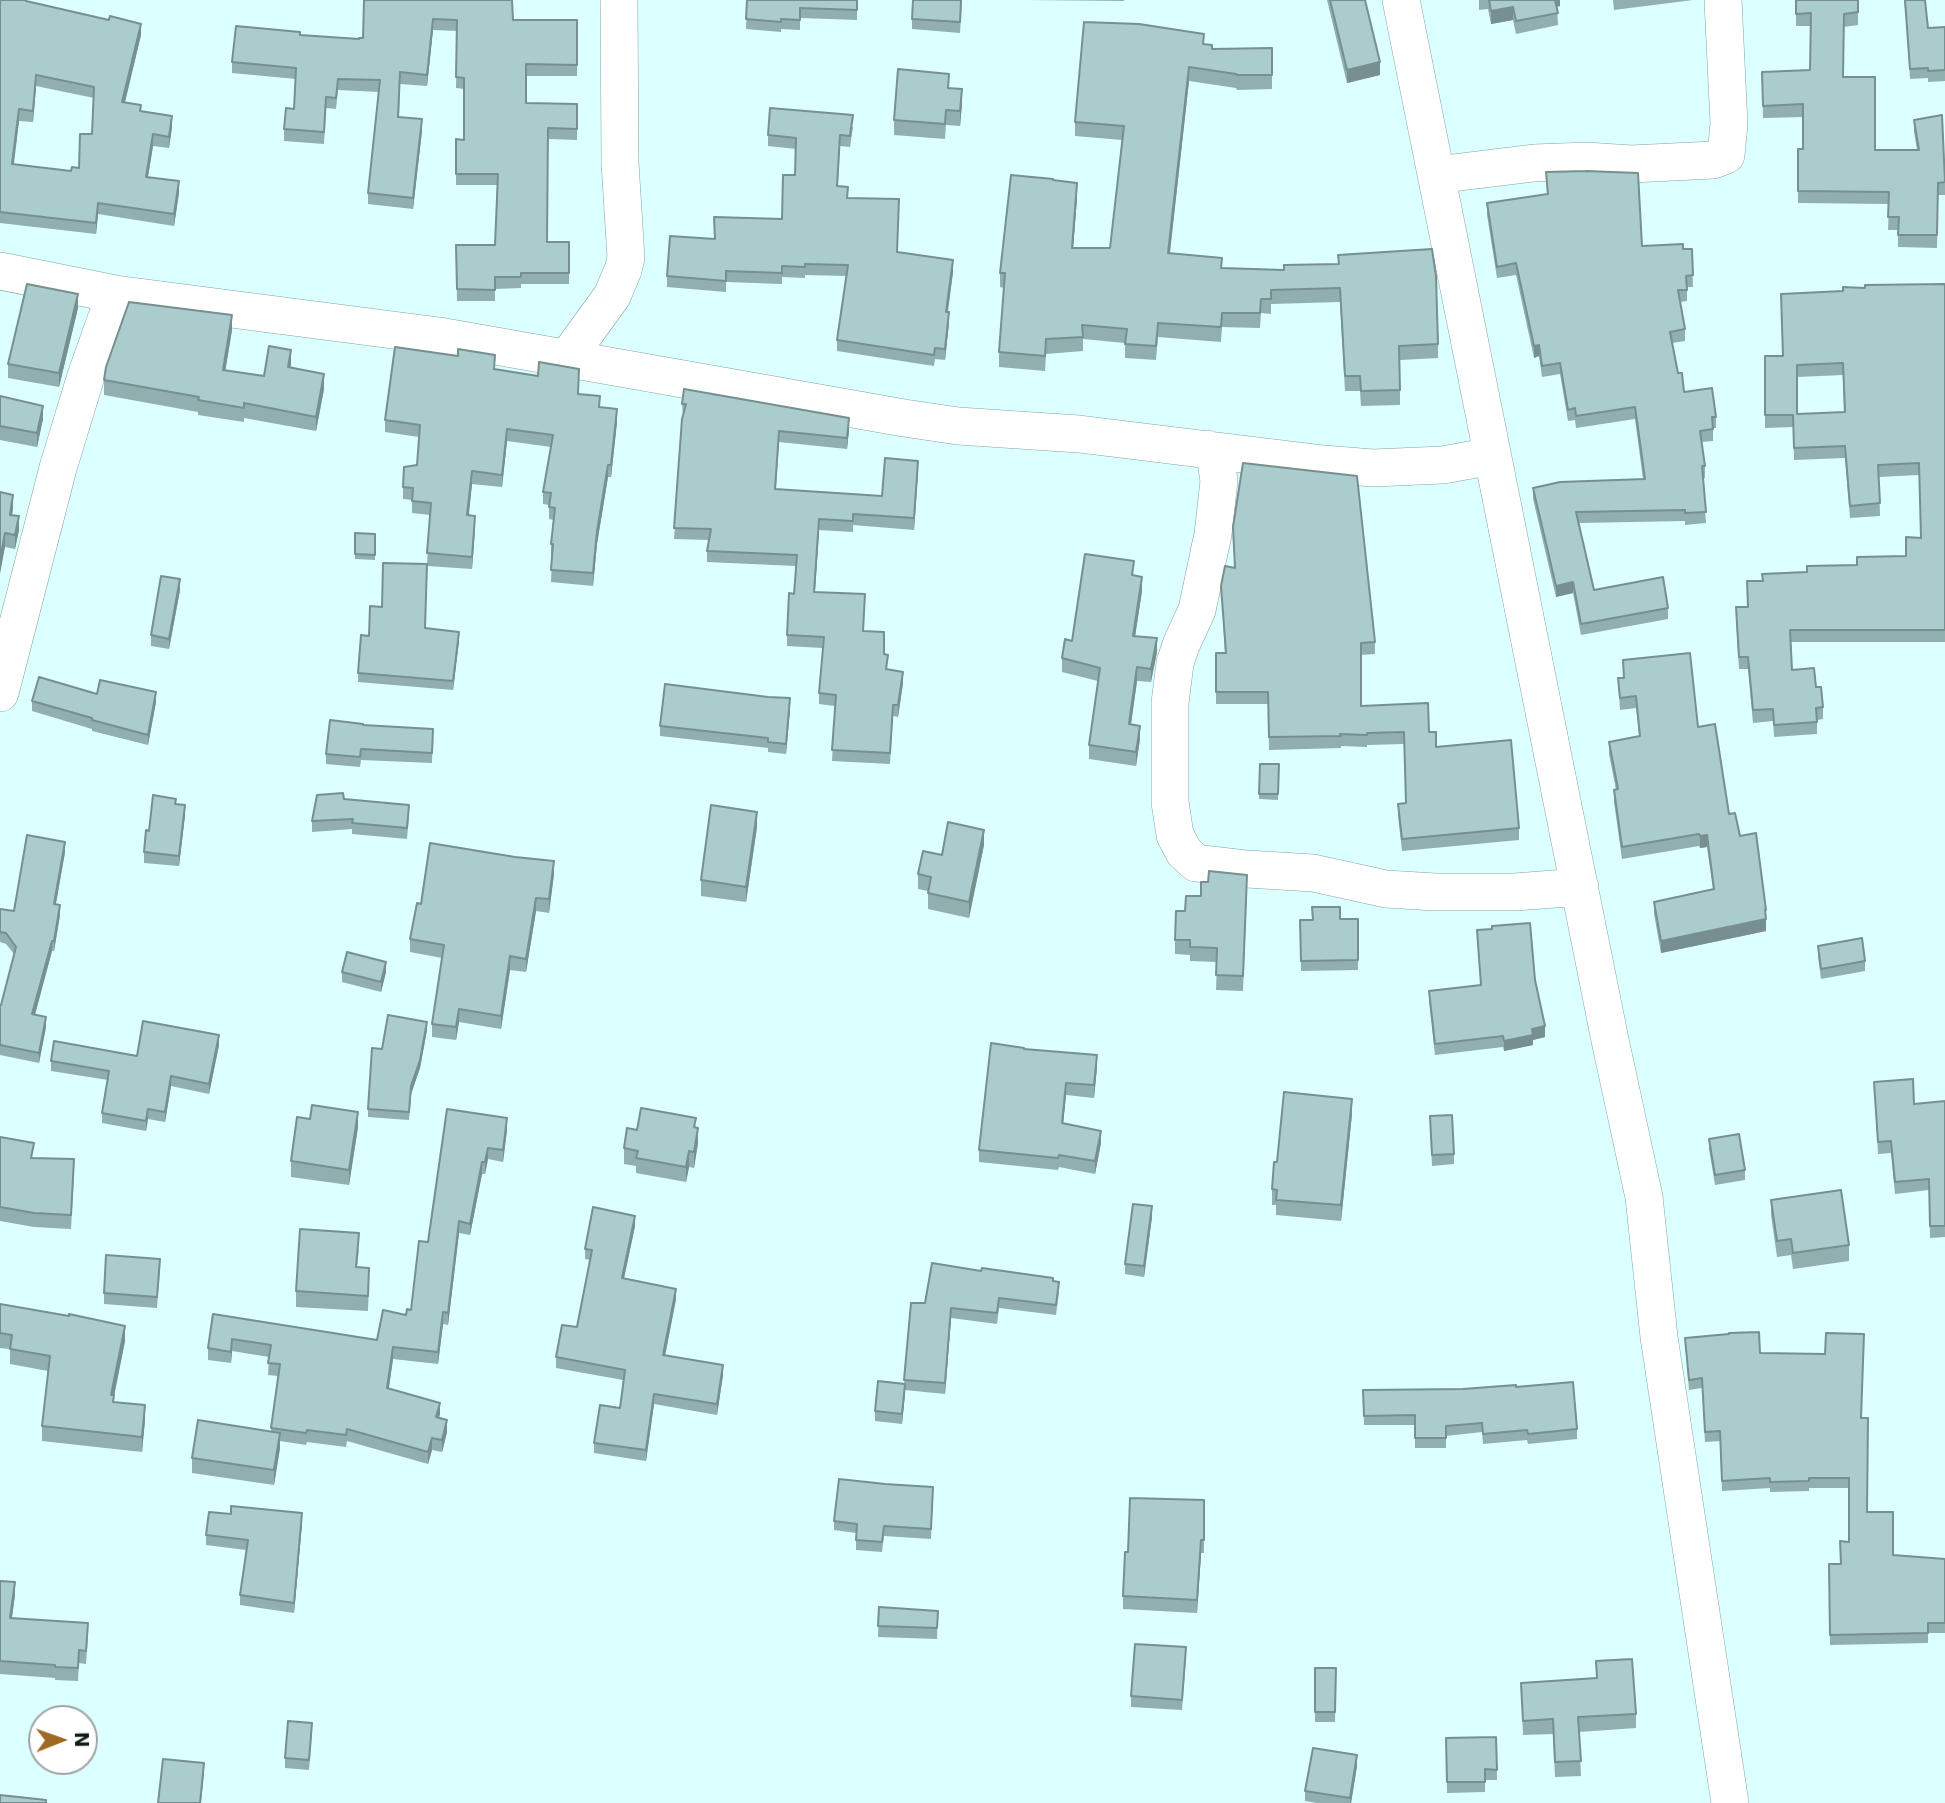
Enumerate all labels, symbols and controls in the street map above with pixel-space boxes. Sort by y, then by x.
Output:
north arrow [28,1705,98,1775]
text: N [71,1732,93,1748]

